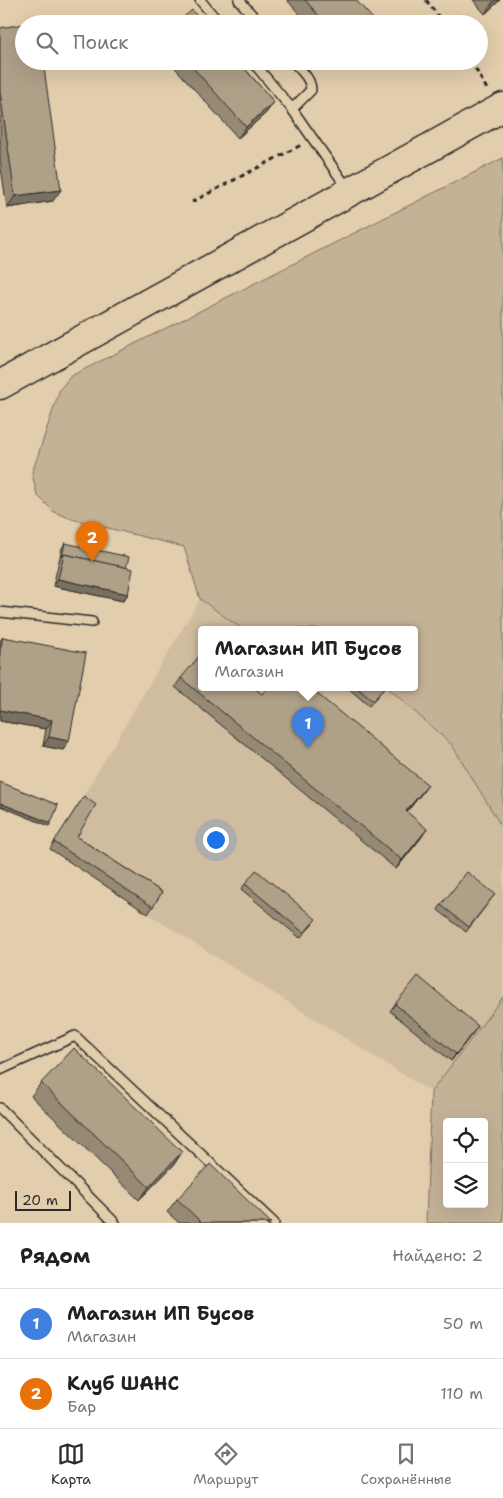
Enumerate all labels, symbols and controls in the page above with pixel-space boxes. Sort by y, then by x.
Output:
search box [15,15,488,70]
icon: search [33,29,61,57]
text: Поиск [73,30,128,55]
pin: 2 [76,521,108,562]
popup [198,626,418,691]
text: Магазин ИП Бусов [214,636,402,661]
text: Магазин [214,661,284,682]
pin: 1 [292,707,324,748]
your location [203,827,229,853]
map controls [443,1118,488,1208]
button: locate [443,1118,488,1163]
button: layers [443,1163,488,1208]
scale bar [15,1188,71,1211]
text: 20 m [22,1191,58,1209]
text: Рядом [20,1242,90,1270]
text: Найдено: 2 [392,1245,483,1266]
text: Магазин ИП Бусов [67,1301,254,1326]
text: 1 [32,1313,40,1334]
text: 50 m [443,1313,483,1334]
text: Магазин [67,1326,136,1347]
text: Клуб ШАНС [67,1371,179,1396]
text: 2 [30,1383,42,1404]
text: 110 m [440,1383,483,1404]
text: Бар [67,1396,96,1417]
tab: Карта [51,1440,91,1488]
tab: Маршрут [193,1440,258,1488]
tab: Сохранённые [361,1440,452,1488]

